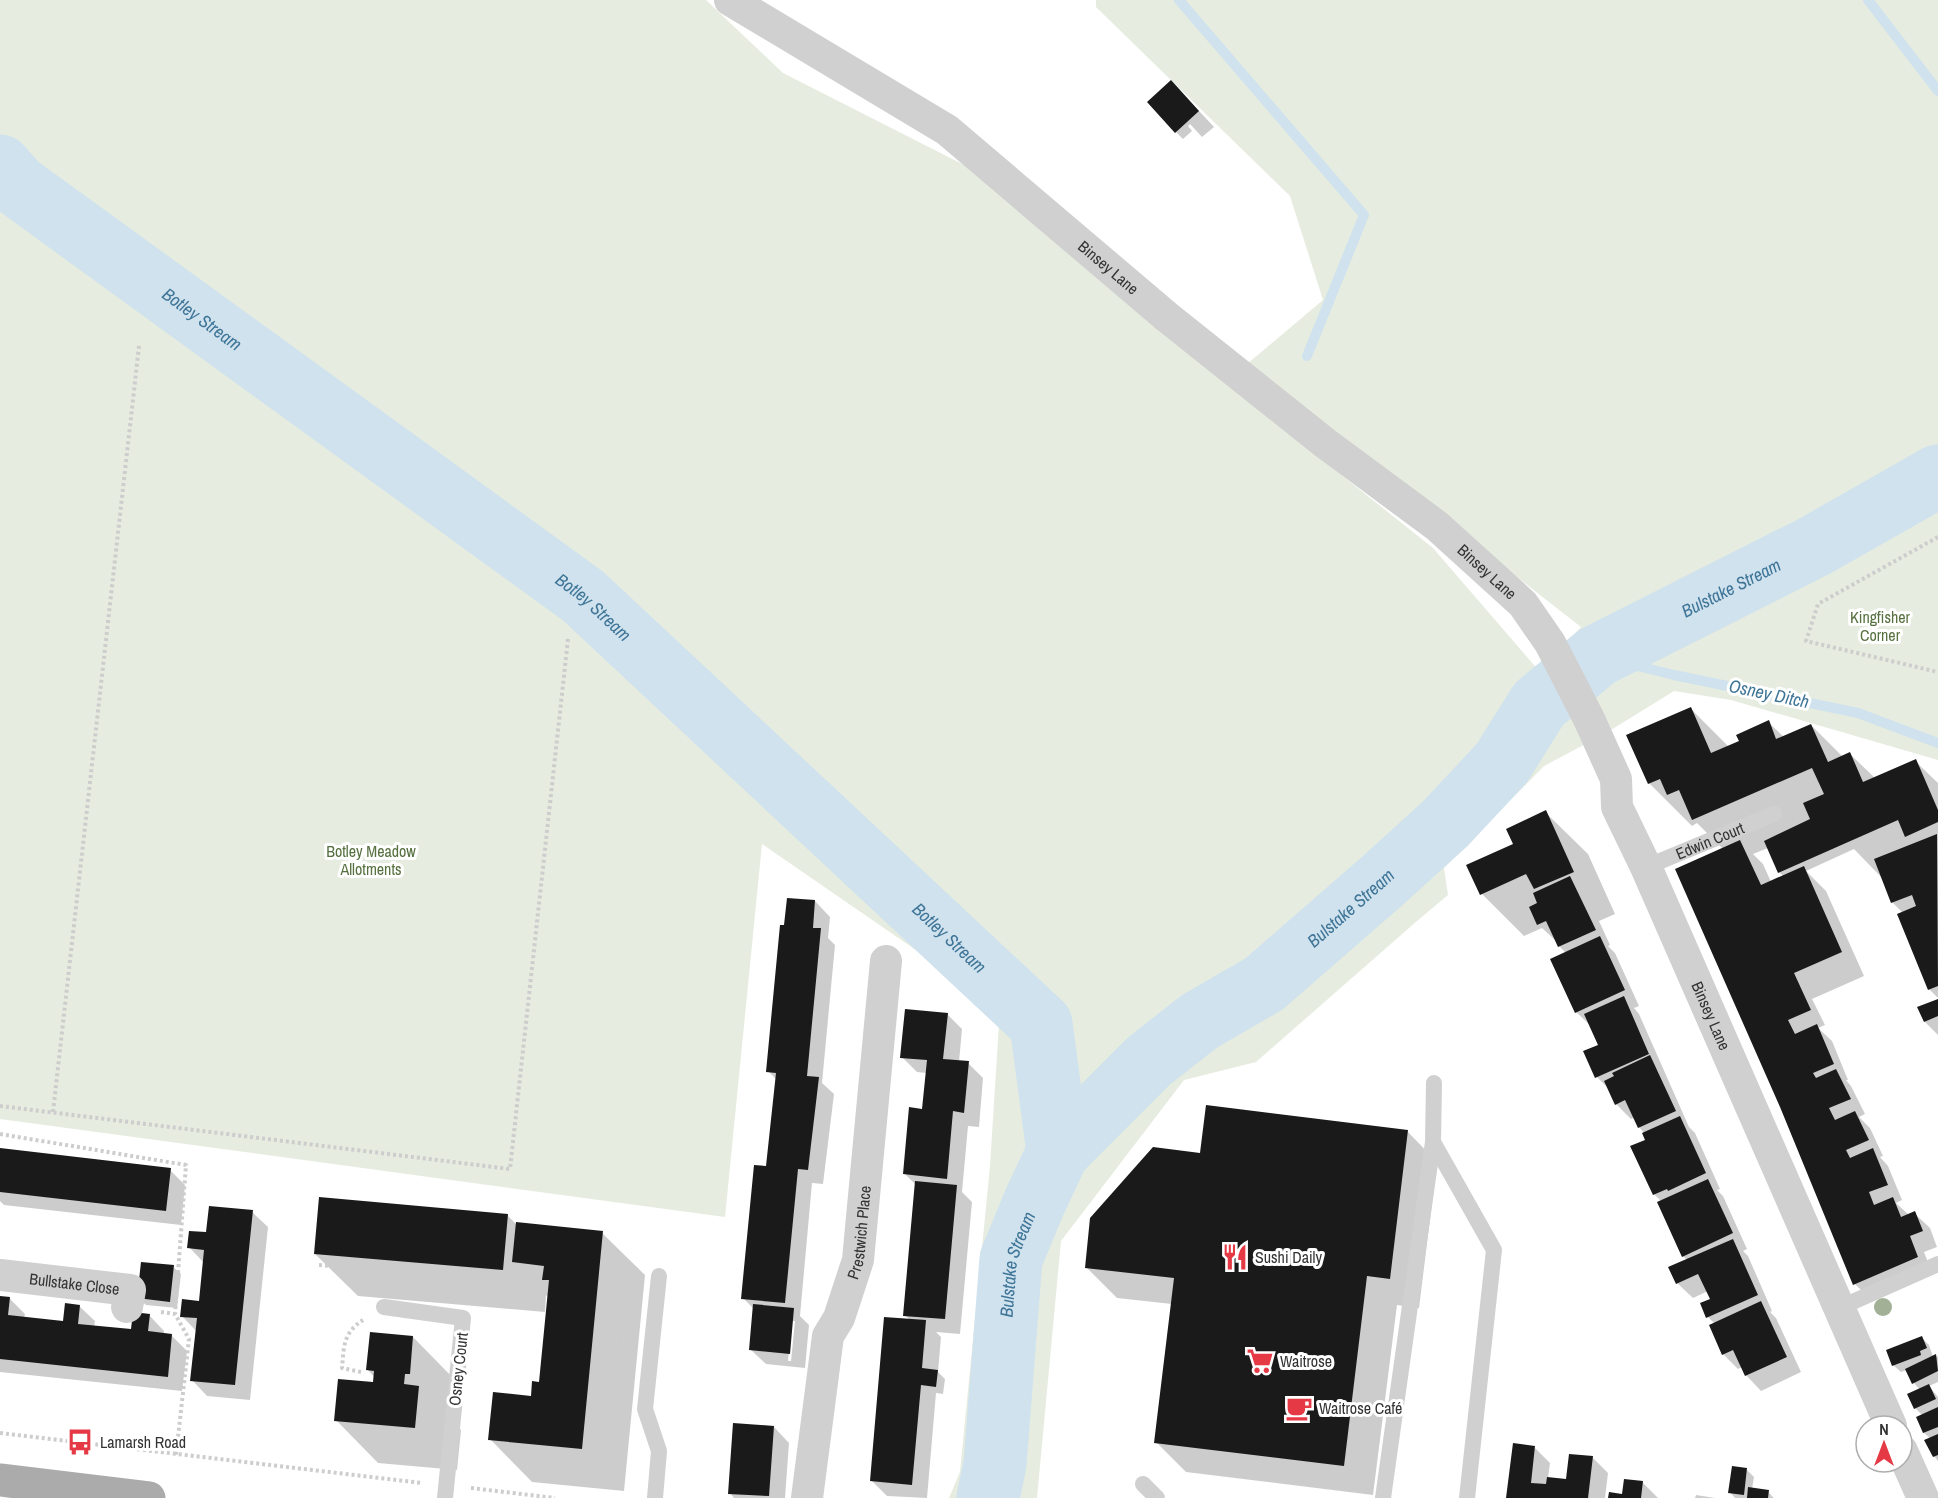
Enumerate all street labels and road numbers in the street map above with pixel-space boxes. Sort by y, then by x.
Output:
street label: Binsey Lane [1074,235,1143,299]
street label: Binsey Lane [1453,539,1522,604]
street label: Edwin Court [1672,816,1748,865]
street label: Binsey Lane [1686,978,1736,1054]
street label: Prestwich Place [841,1185,876,1282]
street label: Bullstake Close [28,1267,121,1300]
street label: Osney Court [443,1331,473,1407]

